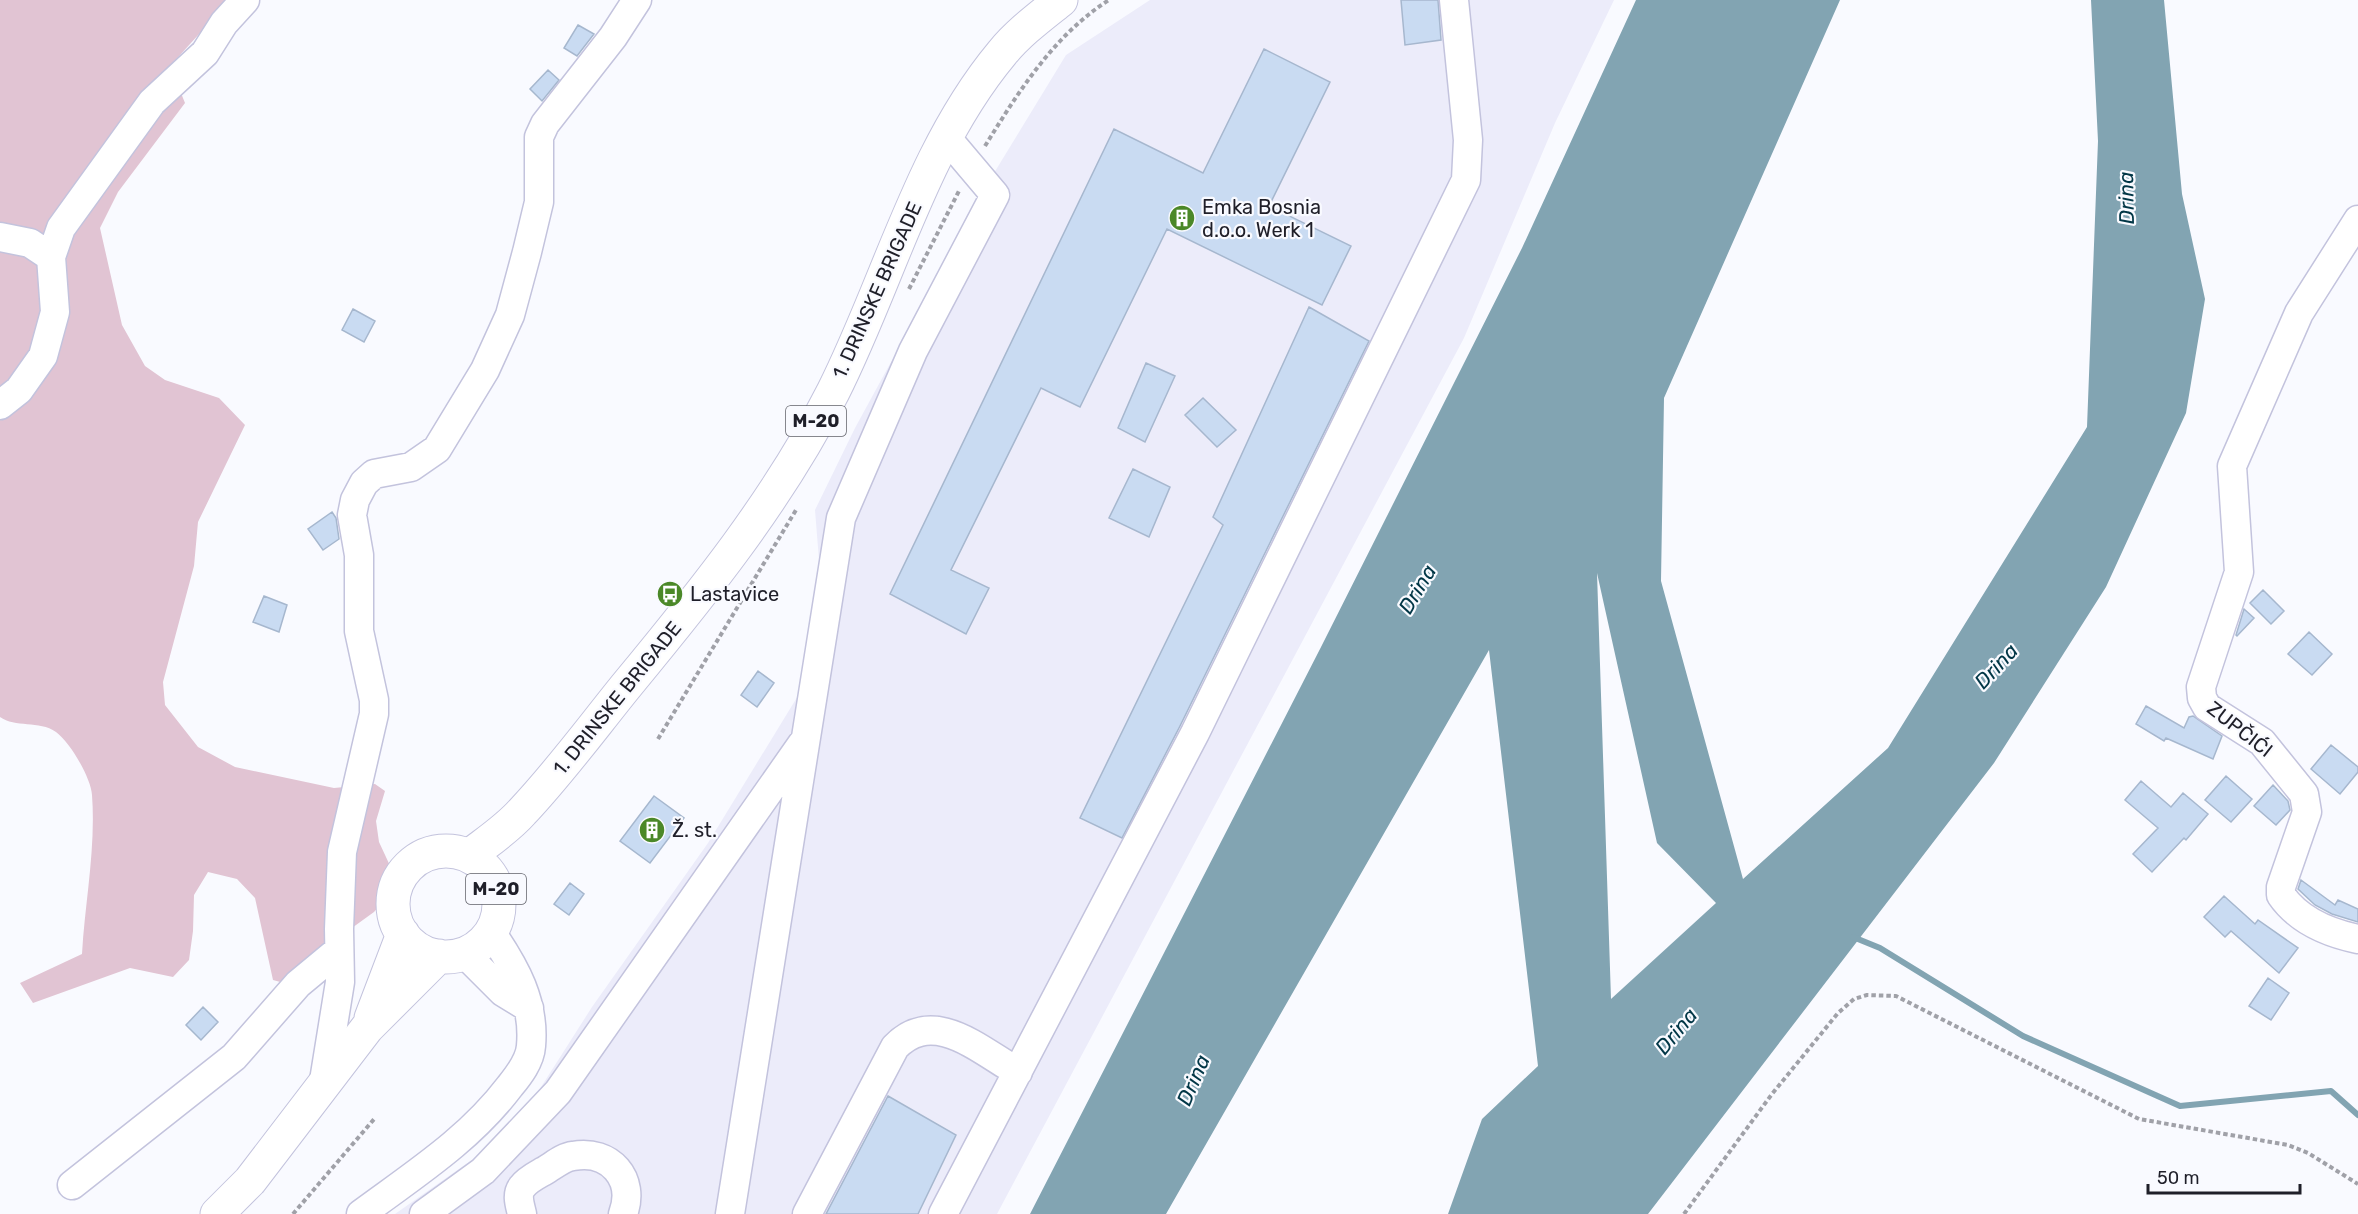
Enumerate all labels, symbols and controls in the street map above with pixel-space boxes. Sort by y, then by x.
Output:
water label: Drina [2113,171,2139,225]
place label: Emka Bosnia d.o.o. Werk 1 [1202,195,1321,242]
street label: 1. DRINSKE BRIGADE [827,198,927,382]
building icon: Emka Bosnia d.o.o. Werk 1 [1167,203,1197,233]
road number: M-20 [786,406,846,436]
water label: Drina [1393,560,1441,618]
bus stop icon: Lastavice [655,579,685,609]
place label: Lastavice [690,582,779,606]
street label: 1. DRINSKE BRIGADE [548,616,686,780]
water label: Drina [1969,638,2023,694]
street label: ZUPČIĆI [2203,696,2277,762]
building icon: Ž. st. [637,815,667,845]
place label: Ž. st. [672,818,717,842]
road number: M-20 [466,874,526,904]
water label: Drina [1650,1003,1702,1059]
water label: Drina [1171,1051,1215,1109]
scale bar [2148,1157,2300,1195]
text: 50 m [2157,1167,2200,1189]

